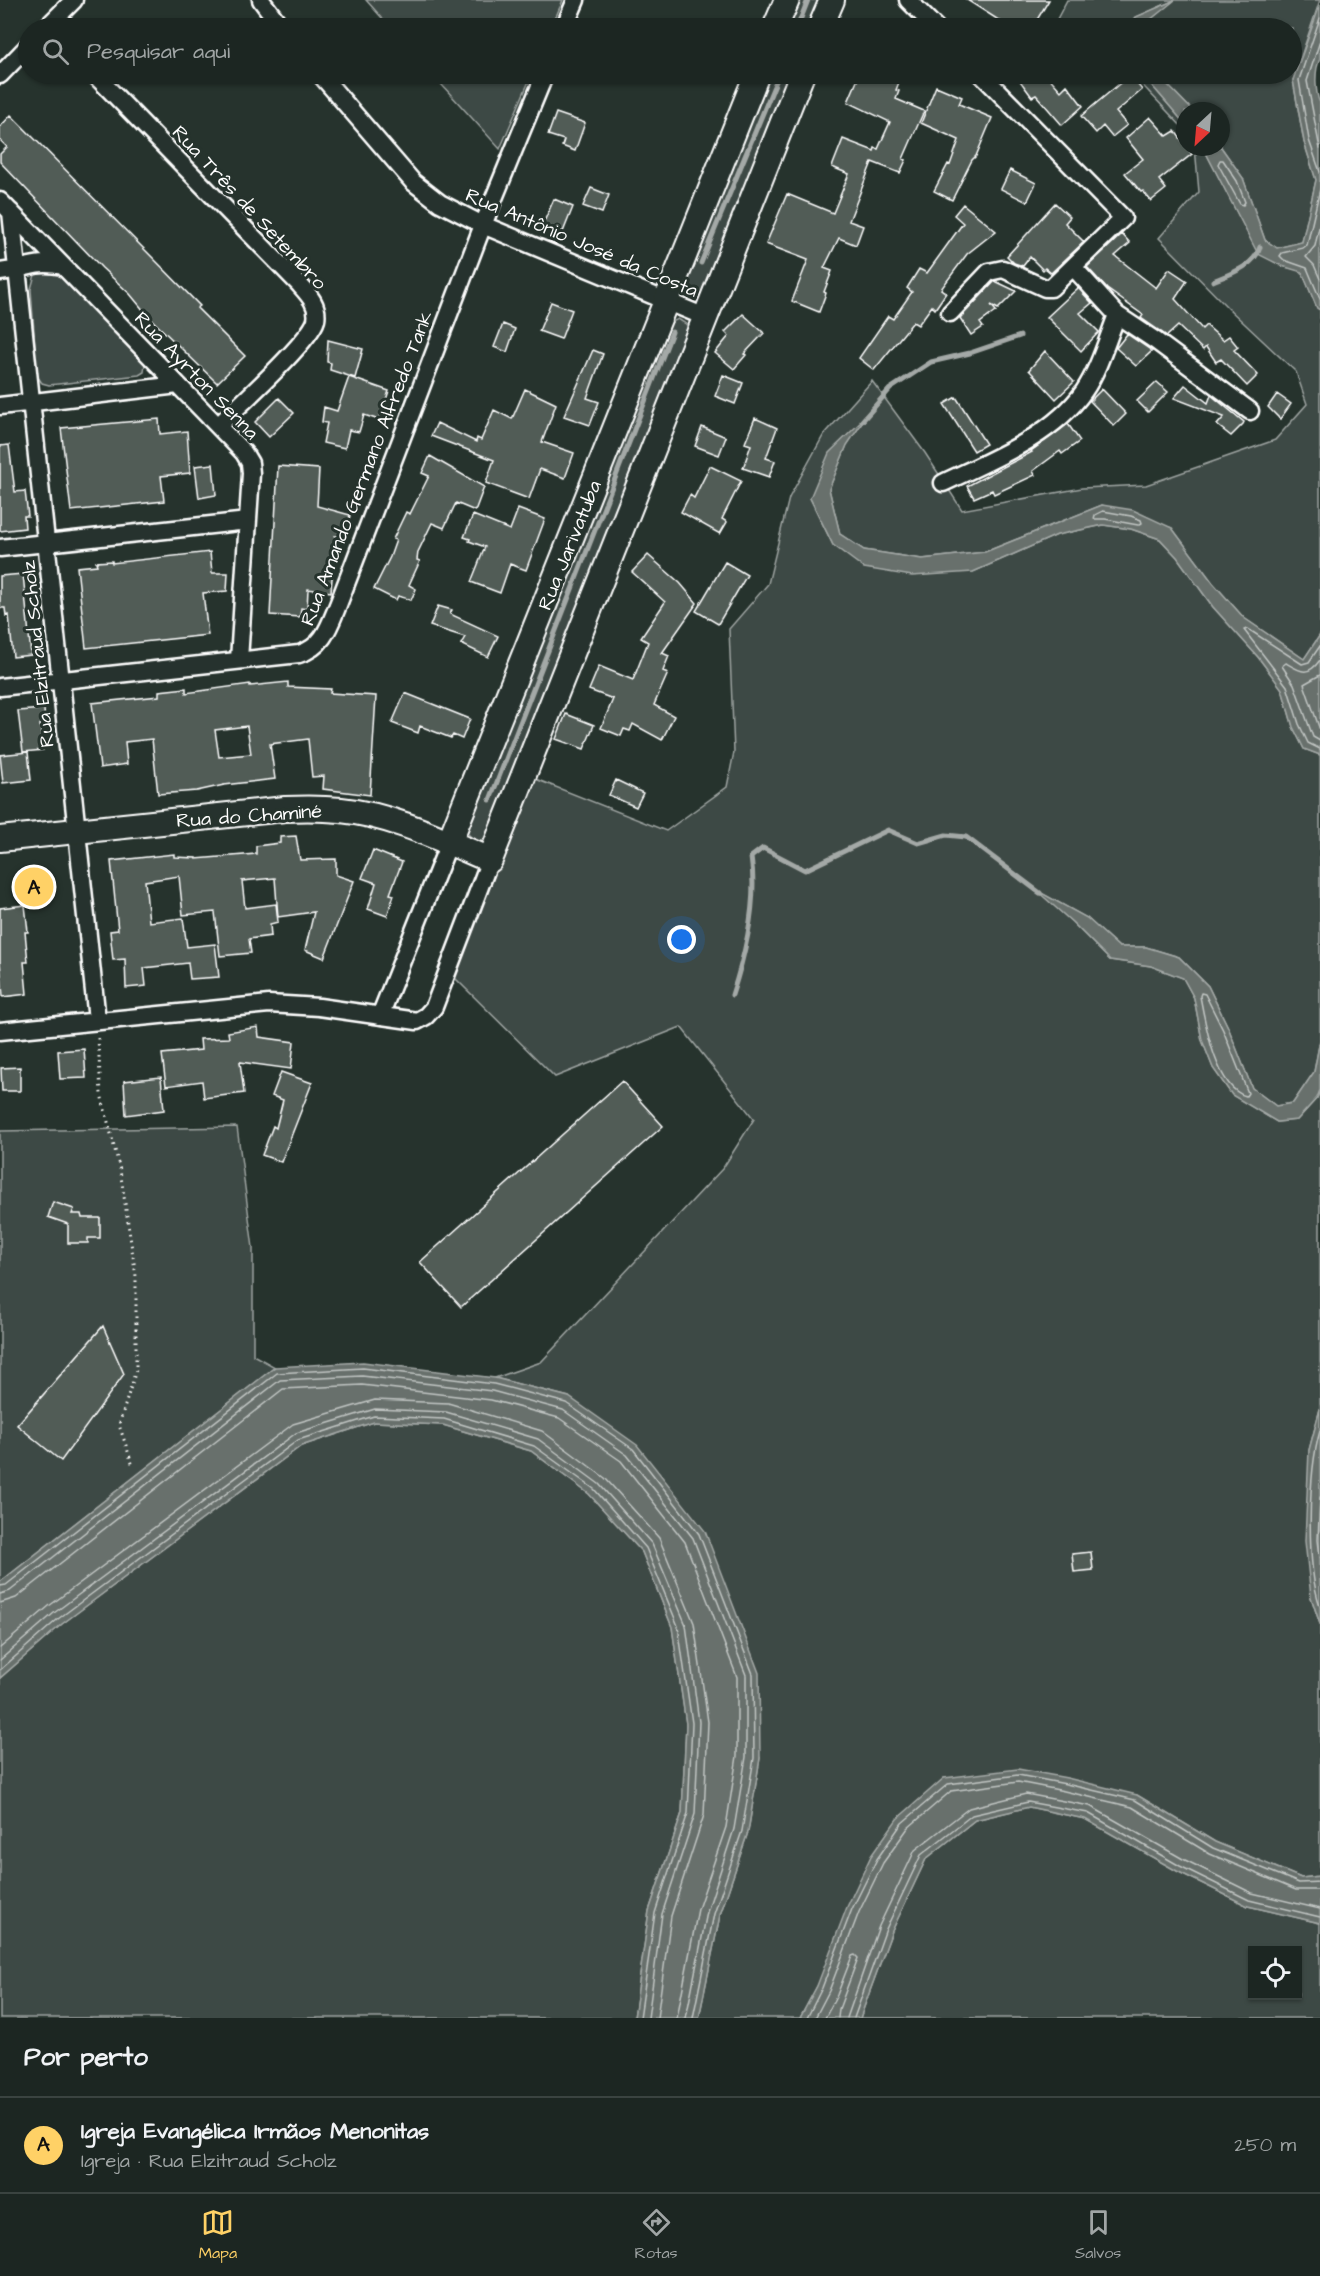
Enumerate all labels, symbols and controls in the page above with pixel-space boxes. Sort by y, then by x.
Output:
search box [18,18,1302,84]
icon: search [39,35,72,68]
text: Pesquisar aqui [87,36,230,67]
north arrow [1176,102,1230,156]
street label: Rua Três de Setembro [165,119,333,296]
street label: Rua Antônio José da Costa [461,181,702,305]
street label: Rua Ayrton Senna [127,305,265,447]
street label: Rua Amando Germano Alfredo Tank [294,307,440,630]
street label: Rua Jarivatuba [531,476,609,614]
street label: Rua Elzitraud Scholz [14,559,62,749]
street label: Rua do Chaminé [175,797,323,835]
pin: A [15,864,54,910]
your location [667,925,696,954]
map controls [1248,1946,1302,2000]
button: locate [1248,1946,1302,2000]
text: Por perto [24,2039,148,2075]
text: Igreja Evangélica Irmãos Menonitas [81,2116,429,2147]
text: A [37,2131,50,2159]
text: 250 m [1234,2131,1296,2159]
text: Igreja · Rua Elzitraud Scholz [81,2147,337,2175]
tab: Mapa [199,2206,237,2264]
tab: Rotas [635,2206,678,2264]
tab: Salvos [1075,2206,1121,2264]

